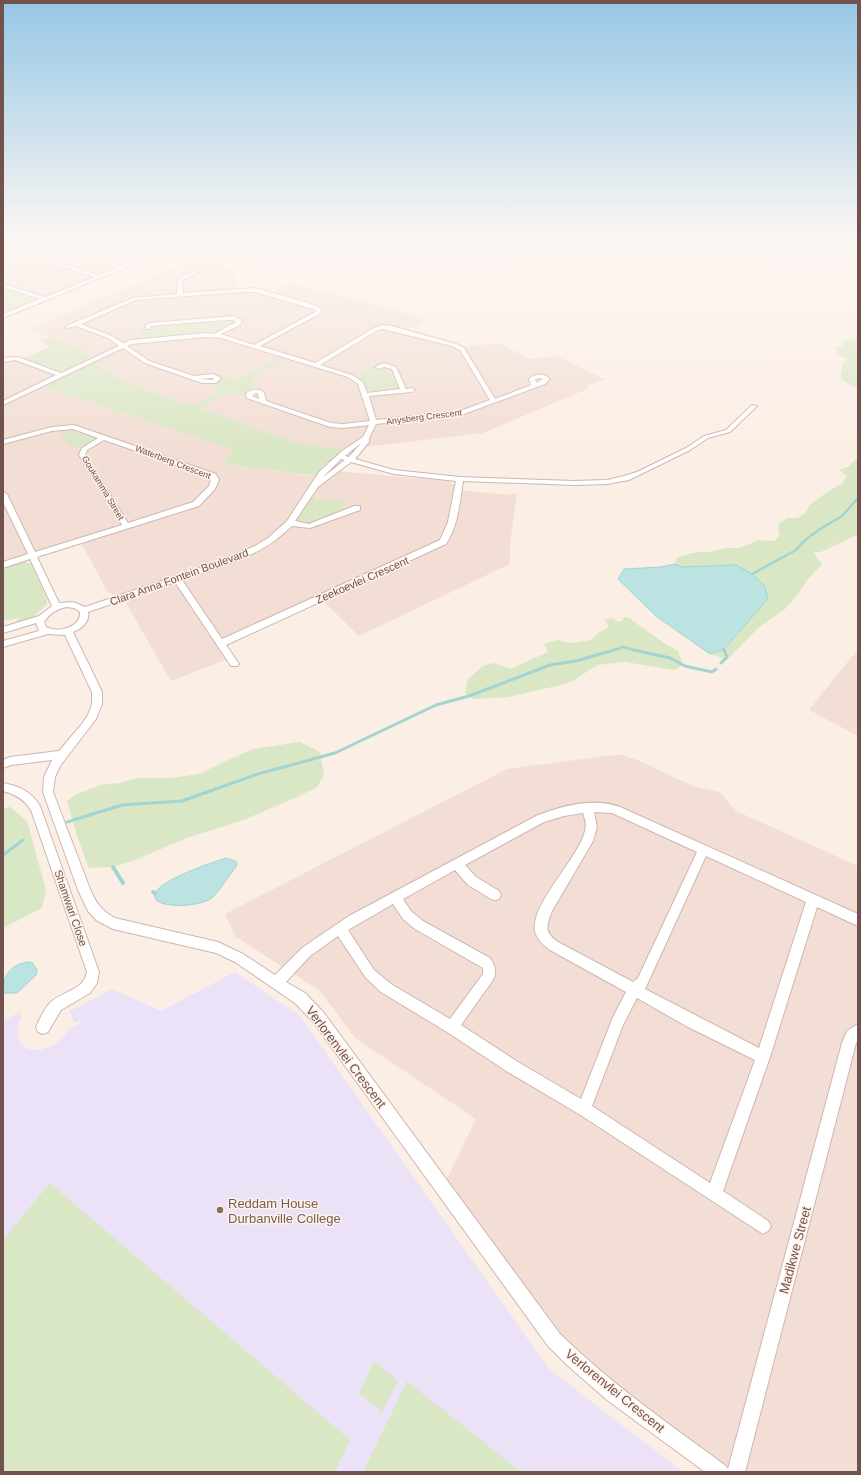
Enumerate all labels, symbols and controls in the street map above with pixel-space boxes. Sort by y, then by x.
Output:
street label: Anysberg Crescent [385,407,463,427]
street label: Waterberg Crescent [134,443,213,481]
street label: Goukamma Street [80,454,126,522]
street label: Clara Anna Fontein Boulevard [108,546,250,608]
street label: Zeekoevlei Crescent [314,554,410,606]
street label: Shamwari Close [52,868,90,948]
street label: Verlorenvlei Crescent [303,1003,389,1111]
place label: Reddam House Durbanville College [228,1196,341,1226]
street label: Madikwe Street [776,1204,814,1295]
marker: Reddam House Durbanville College [215,1205,225,1215]
street label: Verlorenvlei Crescent [562,1346,668,1436]

